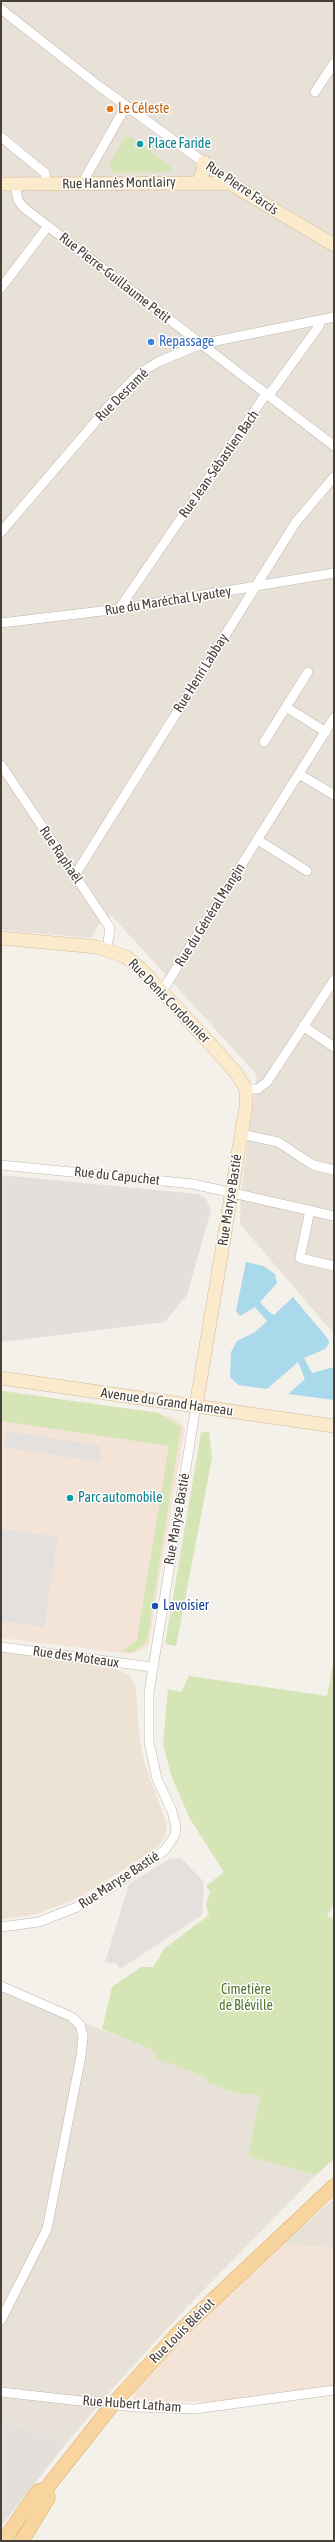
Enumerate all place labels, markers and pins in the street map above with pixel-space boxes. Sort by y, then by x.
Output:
place label: Le Céleste [118,101,169,117]
marker: Le Céleste [105,104,115,114]
place label: Place Faride [148,136,211,152]
marker: Place Faride [135,139,145,149]
place label: Repassage [159,334,214,350]
marker: Repassage [146,337,156,347]
place label: Parc automobile [78,1490,163,1506]
marker: Parc automobile [65,1493,75,1503]
place label: Lavoisier [163,1598,209,1614]
marker: Lavoisier [150,1601,160,1611]

